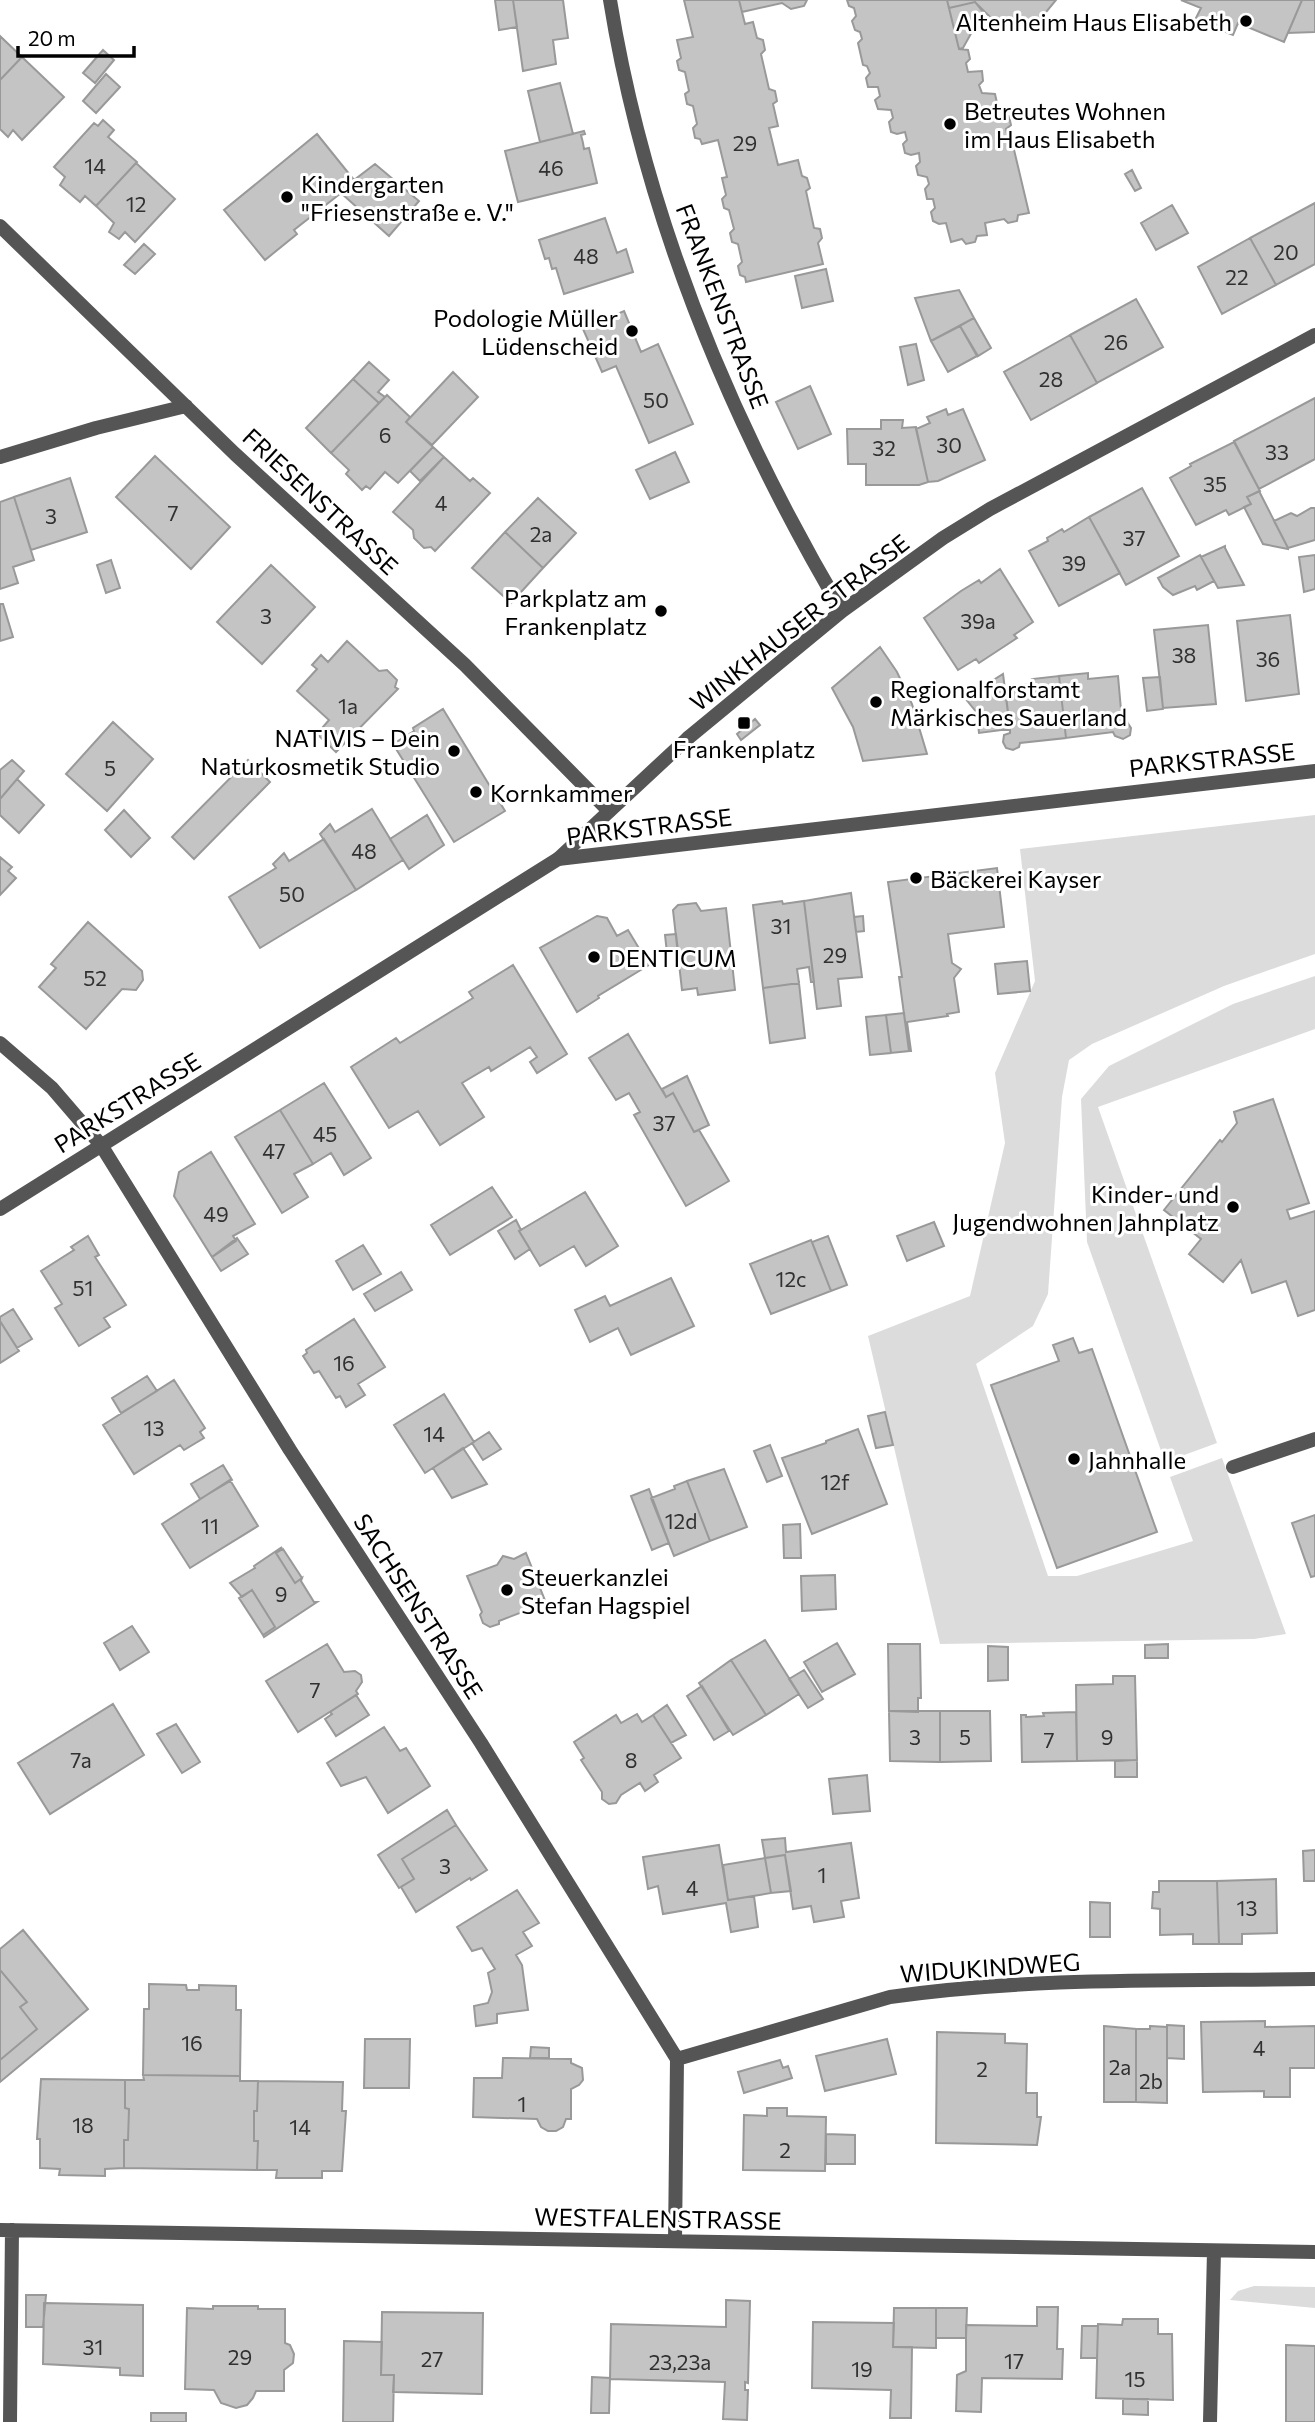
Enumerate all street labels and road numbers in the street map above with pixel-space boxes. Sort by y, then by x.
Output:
street label: FRANKENSTRASSE [671,199,775,413]
street label: FRIESENSTRASSE [237,422,405,580]
street label: WINKHAUSER STRASSE [684,527,914,717]
street label: PARKSTRASSE [1128,736,1296,782]
street label: PARKSTRASSE [564,801,734,851]
street label: PARKSTRASSE [49,1046,205,1158]
street label: SACHSENSTRASSE [348,1508,490,1704]
street label: WIDUKINDWEG [899,1946,1081,1988]
street label: WESTFALENSTRASSE [534,2201,782,2235]

